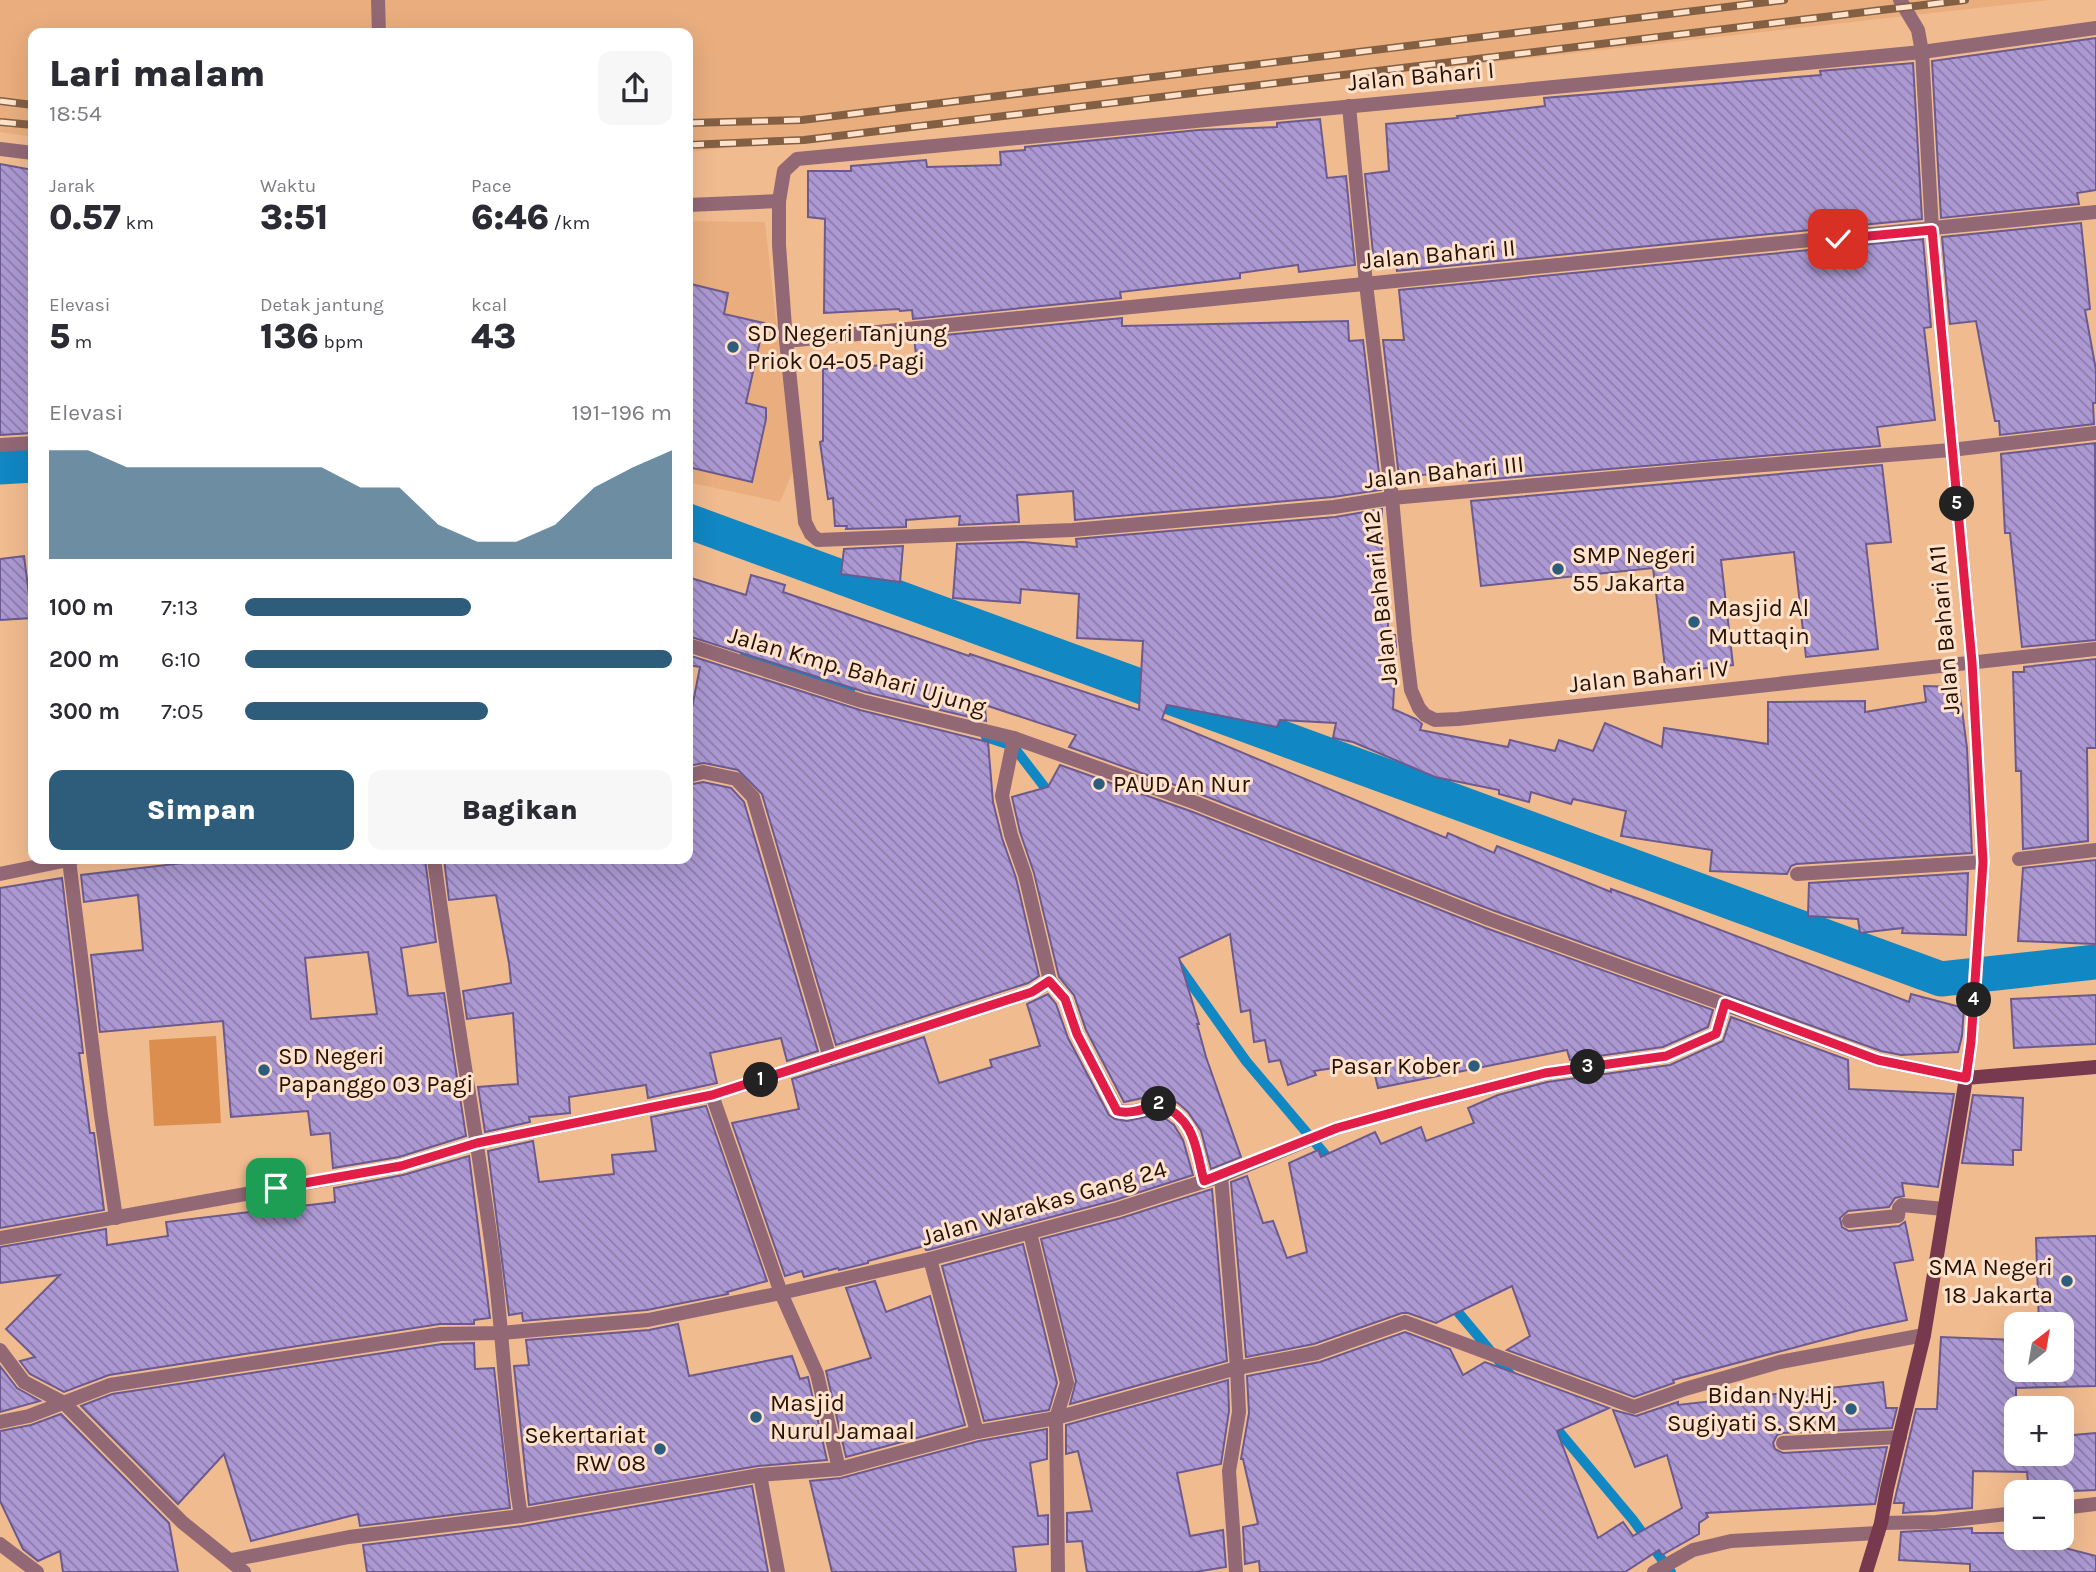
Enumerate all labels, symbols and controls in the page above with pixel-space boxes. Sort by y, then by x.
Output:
text: Lari malam [49,51,265,96]
button: share [598,51,672,125]
street label: Jalan Bahari I [1347,56,1495,96]
text: 18:54 [49,100,102,127]
text: Jarak [49,175,95,197]
text: Waktu [260,175,316,197]
text: Pace [471,175,512,197]
text: 0.57 [49,197,121,238]
text: 3:51 [260,197,328,238]
text: 6:46 [471,197,549,238]
pin [1808,209,1868,269]
text: km [121,212,154,234]
text: /km [549,212,590,234]
icon: check [1819,220,1857,258]
street label: Jalan Bahari II [1361,233,1517,275]
text: Elevasi [49,294,110,316]
text: Detak jantung [260,294,384,316]
text: kcal [471,294,507,316]
text: 5 [49,316,70,357]
text: 136 [260,316,319,357]
text: 43 [471,316,516,357]
place label: SD Negeri Tanjung Priok 04-05 Pagi [747,319,947,375]
text: m [70,331,92,353]
text: bpm [319,331,364,353]
marker: SD Negeri Tanjung Priok 04-05 Pagi [725,339,741,355]
text: Elevasi [49,399,123,426]
text: 191–196 m [572,399,672,426]
street label: Jalan Bahari III [1363,450,1525,494]
pin: 5 [1940,486,1974,522]
text: 5 [1951,492,1962,514]
street label: Jalan Bahari A12 [1357,509,1403,687]
place label: SMP Negeri 55 Jakarta [1572,541,1696,597]
street label: Jalan Bahari A11 [1923,544,1965,716]
marker: SMP Negeri 55 Jakarta [1550,561,1566,577]
text: 100 m [49,594,114,621]
text: 7:13 [161,594,198,621]
place label: Masjid Al Muttaqin [1708,594,1810,650]
marker: Masjid Al Muttaqin [1686,614,1702,630]
street label: Jalan Kmp. Bahari Ujung [725,621,990,721]
text: 200 m [49,646,120,673]
text: 6:10 [161,646,201,673]
street label: Jalan Bahari IV [1568,654,1731,698]
text: 300 m [49,698,120,725]
text: 7:05 [161,698,204,725]
button: Simpan [49,770,354,850]
button: Bagikan [368,770,672,850]
place label: PAUD An Nur [1113,770,1250,798]
marker: PAUD An Nur [1091,776,1107,792]
pin: 4 [1956,982,1992,1018]
text: 4 [1968,988,1979,1010]
place label: SD Negeri Papanggo 03 Pagi [278,1042,473,1098]
pin: 3 [1570,1050,1606,1084]
place label: Pasar Kober [1330,1052,1460,1080]
text: 3 [1582,1055,1593,1077]
marker: Pasar Kober [1466,1058,1482,1074]
marker: SD Negeri Papanggo 03 Pagi [256,1062,272,1078]
pin: 1 [744,1062,778,1098]
text: 1 [757,1068,764,1090]
pin: 2 [1142,1086,1176,1122]
text: 2 [1153,1092,1164,1114]
street label: Jalan Warakas Gang 24 [918,1155,1170,1251]
pin [246,1158,306,1218]
icon: arrive [257,1169,295,1207]
place label: SMA Negeri 18 Jakarta [1928,1253,2053,1309]
marker: SMA Negeri 18 Jakarta [2059,1273,2075,1289]
north arrow [2004,1312,2074,1382]
map controls [2004,1312,2074,1550]
place label: Bidan Ny.Hj. Sugiyati S. SKM [1667,1381,1837,1437]
place label: Masjid Nurul Jamaal [770,1389,915,1445]
button: + [2004,1396,2074,1466]
marker: Bidan Ny.Hj. Sugiyati S. SKM [1843,1401,1859,1417]
marker: Masjid Nurul Jamaal [748,1409,764,1425]
place label: Sekertariat RW 08 [524,1421,646,1477]
marker: Sekertariat RW 08 [652,1441,668,1457]
button: − [2004,1480,2074,1550]

